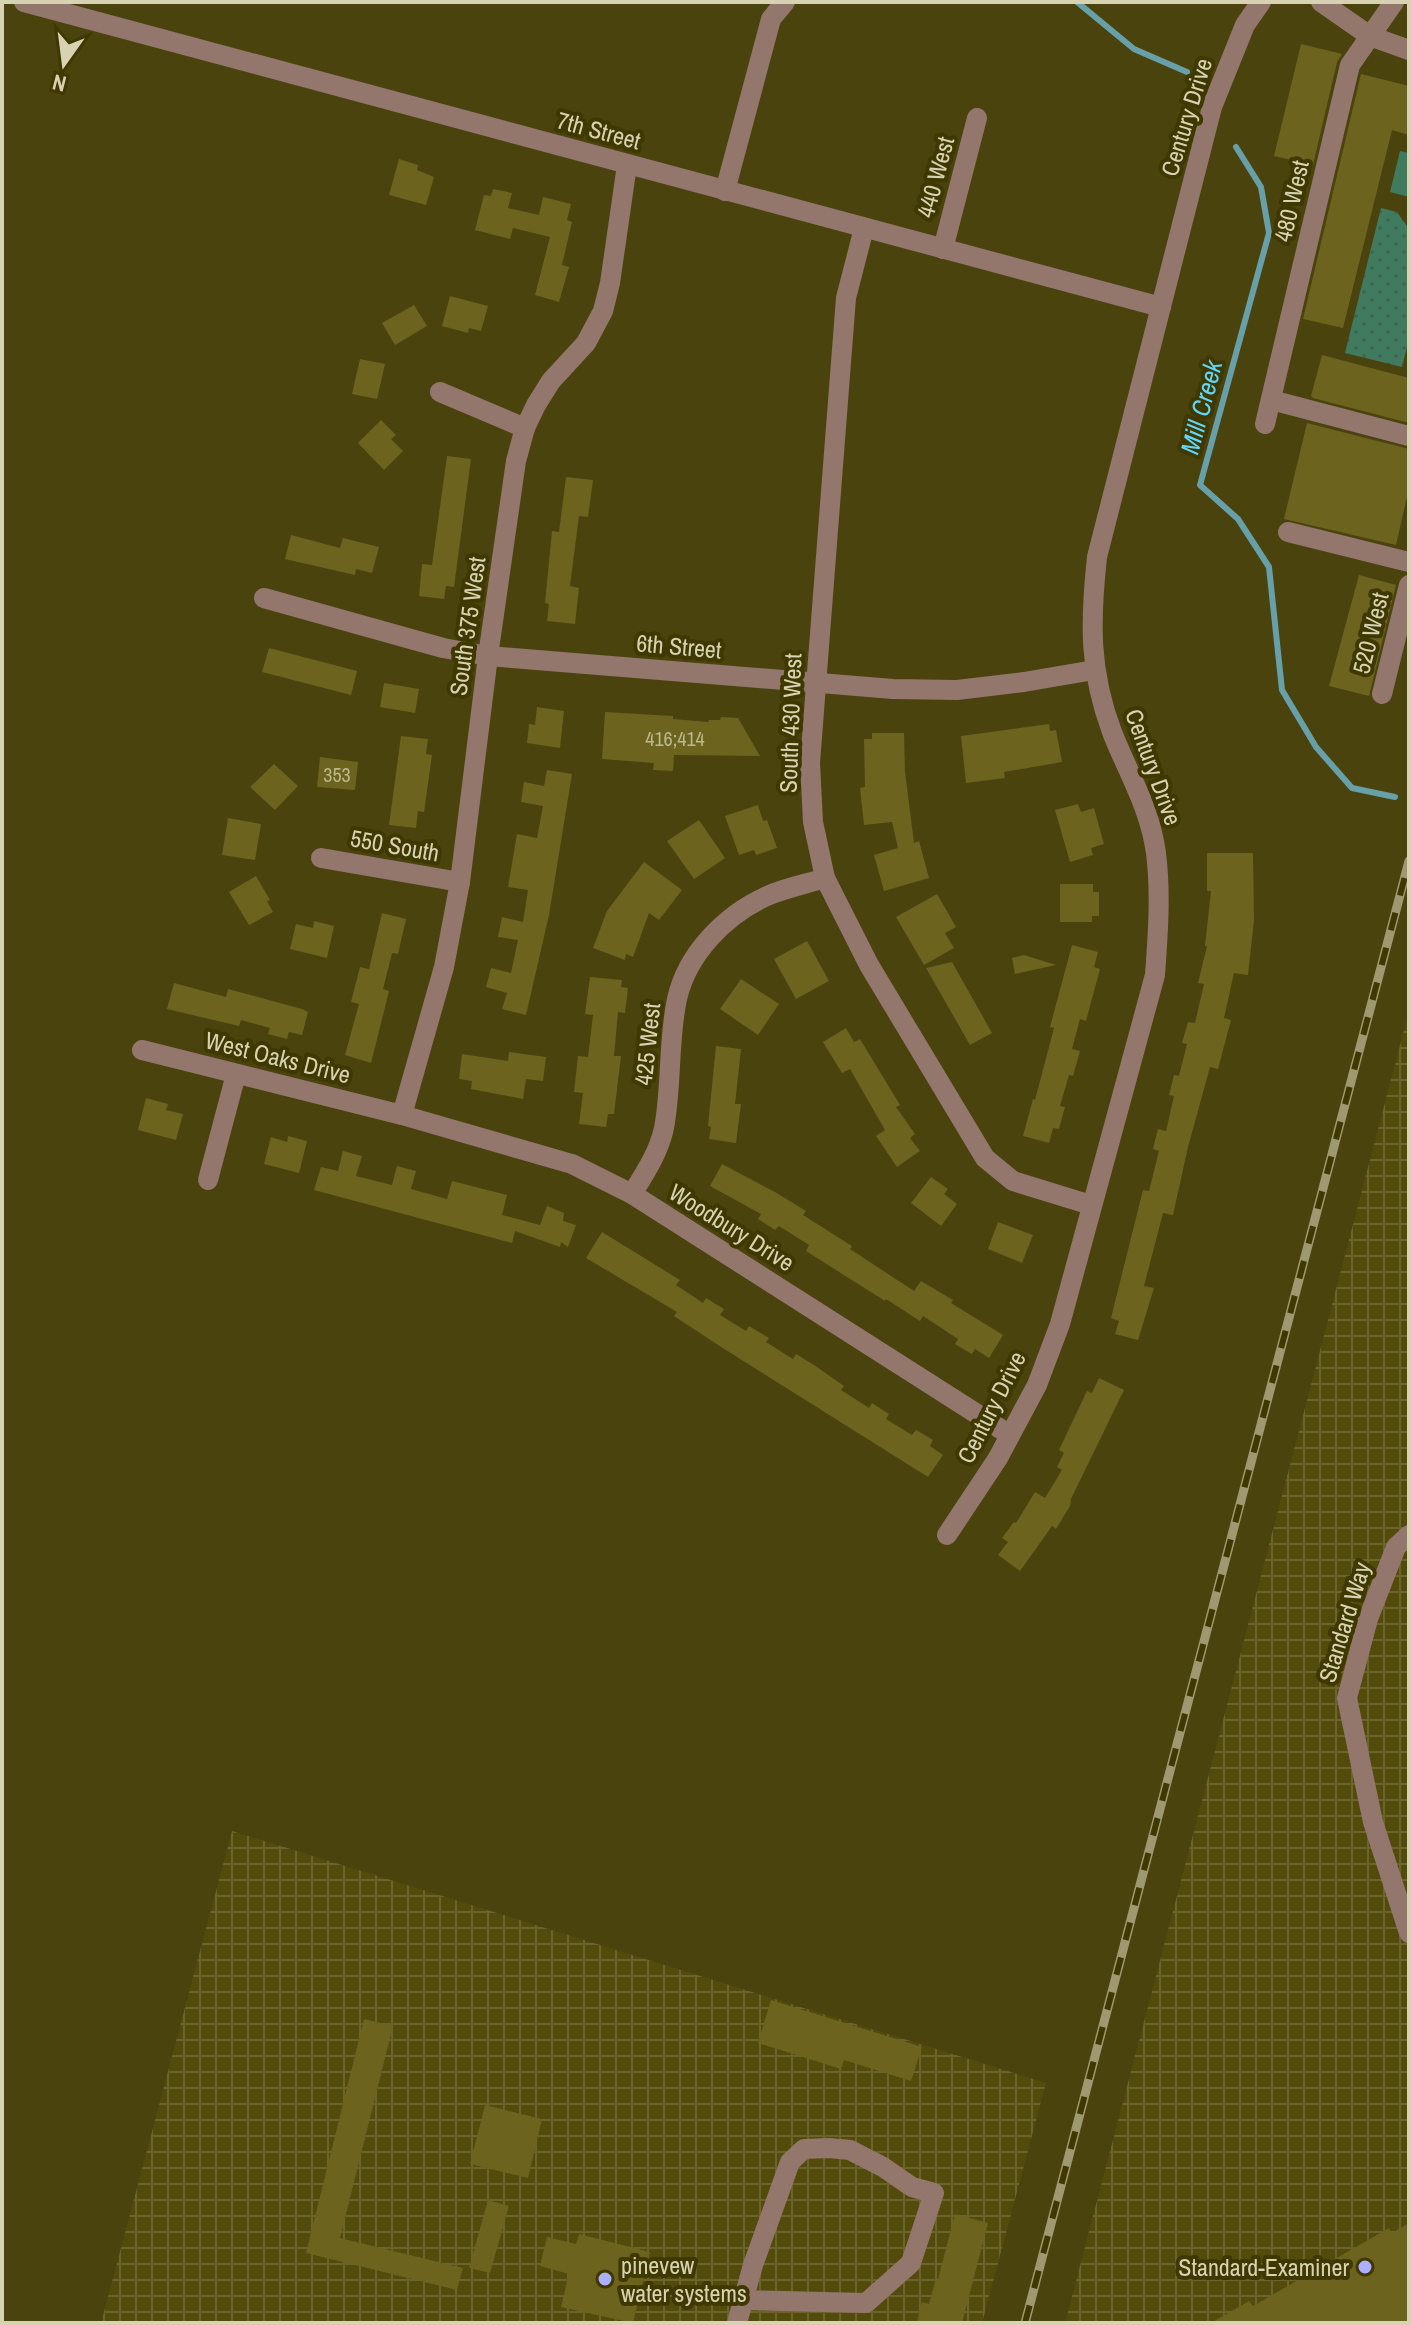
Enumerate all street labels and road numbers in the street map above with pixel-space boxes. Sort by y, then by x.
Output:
street label: Century Drive [1153,54,1219,180]
street label: 7th Street [554,103,645,157]
street label: 440 West [909,132,961,221]
street label: 480 West [1266,157,1316,245]
street label: South 375 West [441,554,493,697]
street label: 520 West [1344,588,1396,677]
street label: 6th Street [635,626,723,666]
street label: South 430 West [772,652,808,793]
street label: Century Drive [1118,704,1190,830]
street label: 550 South [348,821,442,869]
street label: 425 West [627,1001,667,1087]
street label: West Oaks Drive [202,1024,354,1090]
street label: Woodbury Drive [663,1176,801,1278]
street label: Century Drive [949,1346,1033,1468]
street label: Standard Way [1311,1558,1377,1686]

